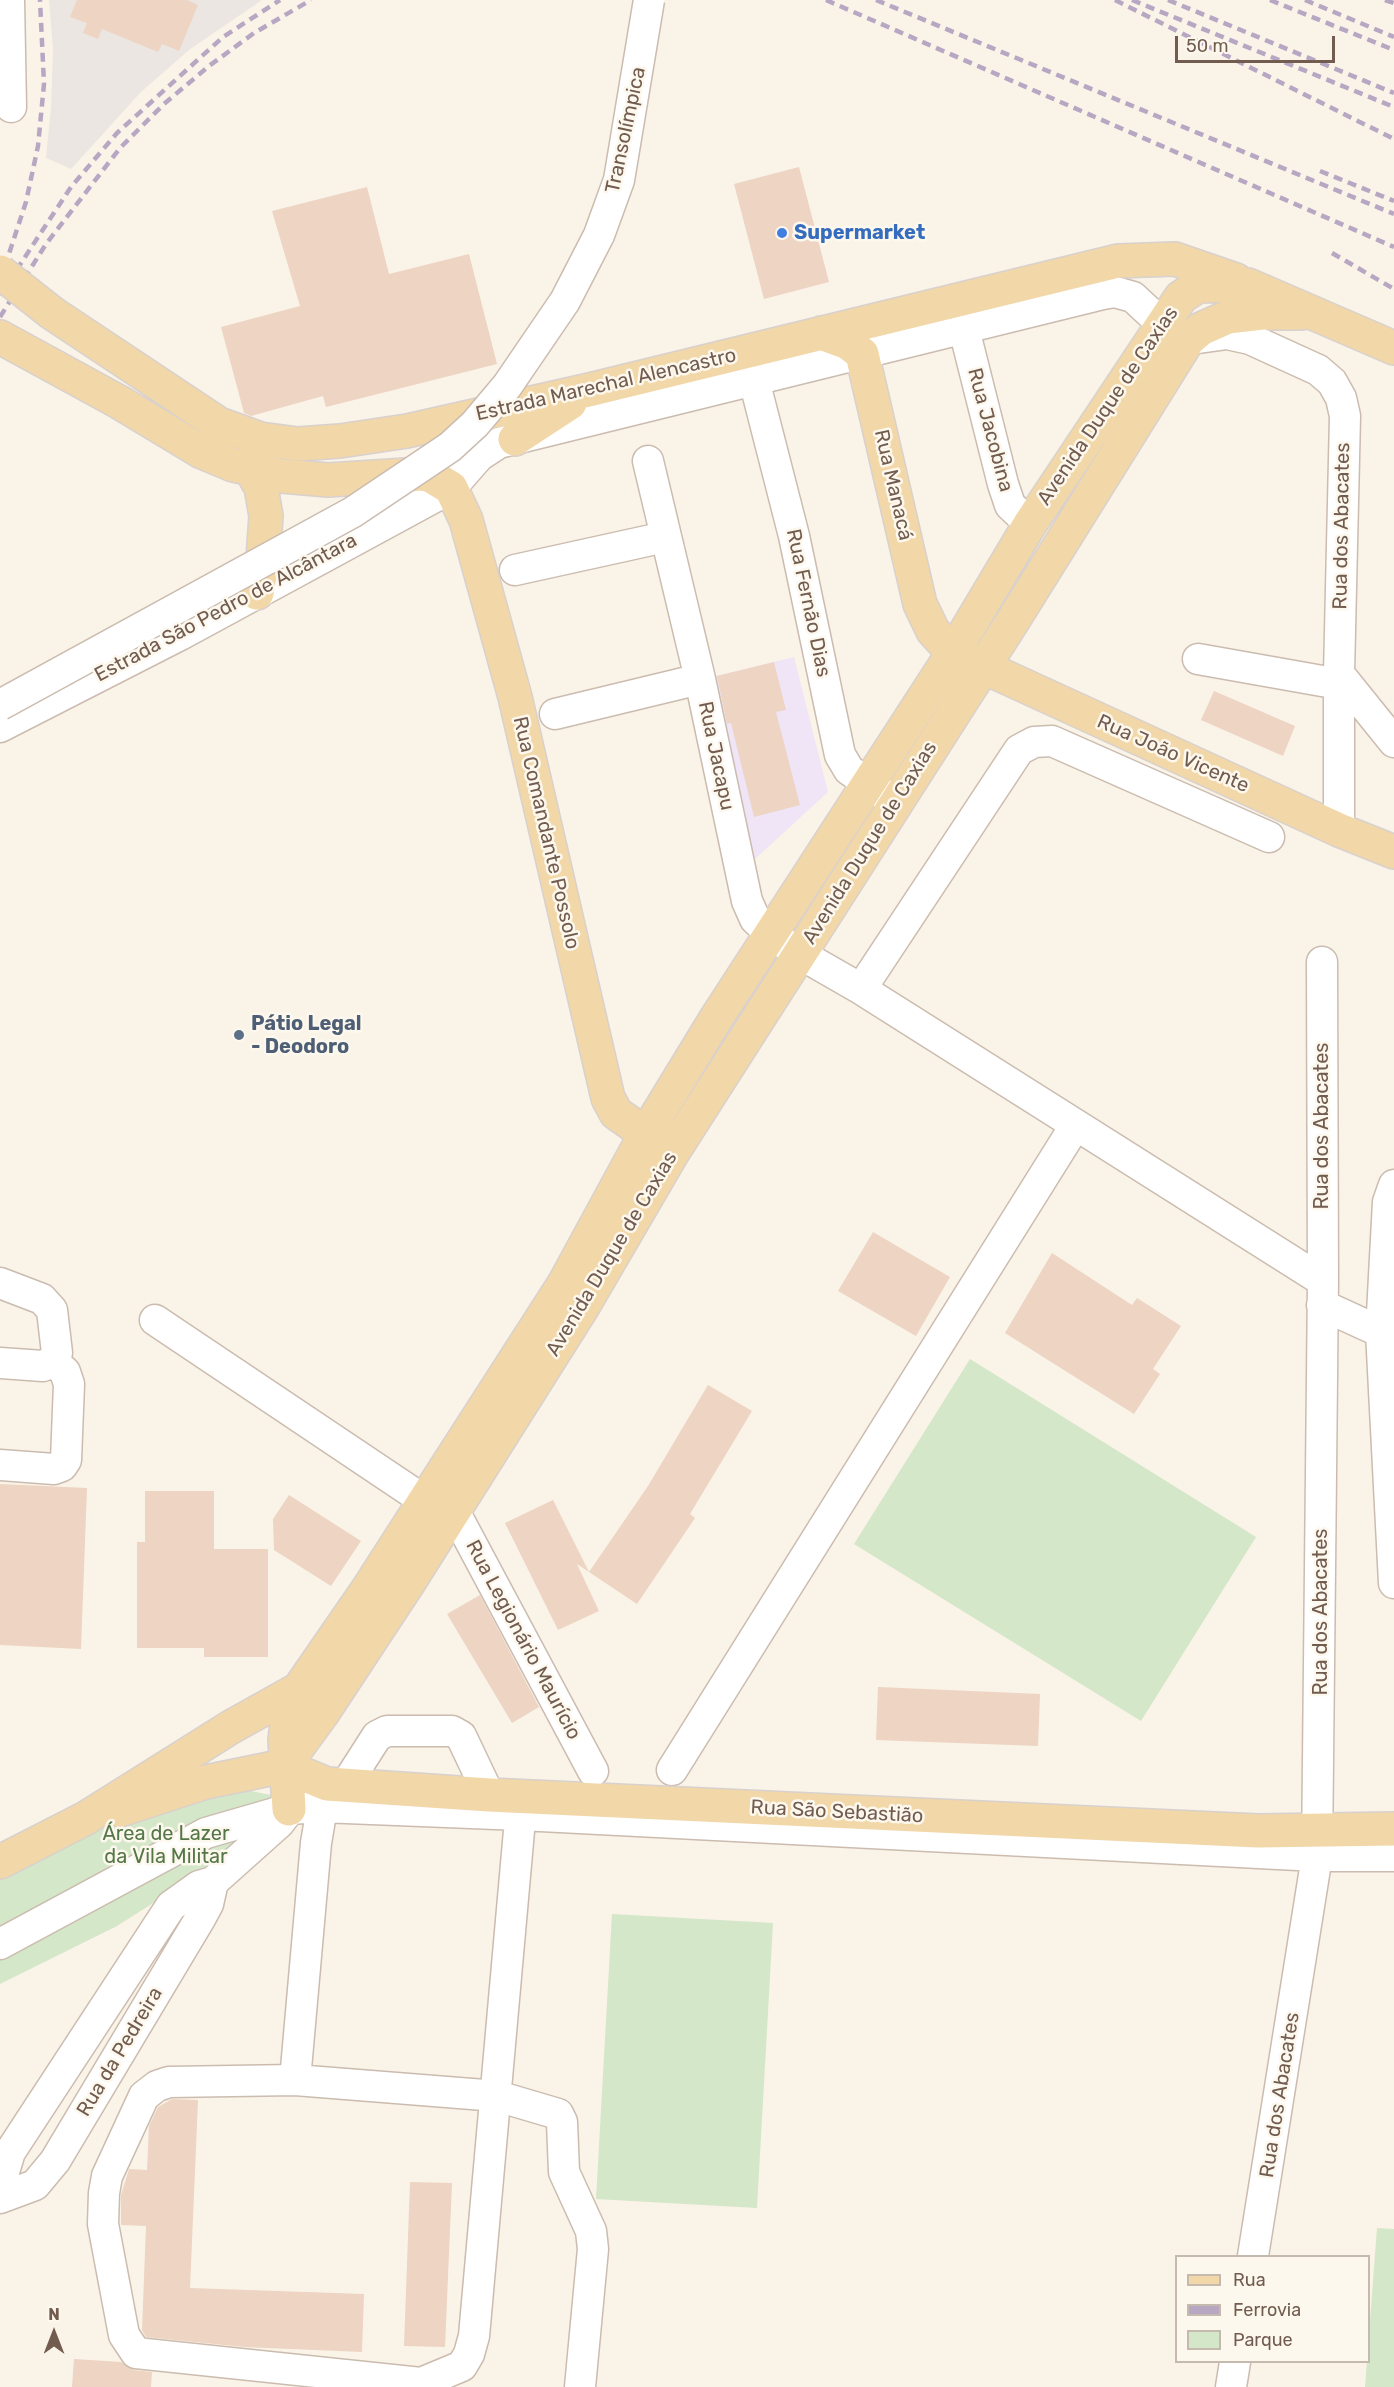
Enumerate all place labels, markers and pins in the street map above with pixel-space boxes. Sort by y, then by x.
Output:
place label: Supermarket [794,221,925,245]
marker: Supermarket [775,226,789,240]
place label: Pátio Legal - Deodoro [251,1012,361,1059]
marker: Pátio Legal - Deodoro [232,1028,246,1042]

